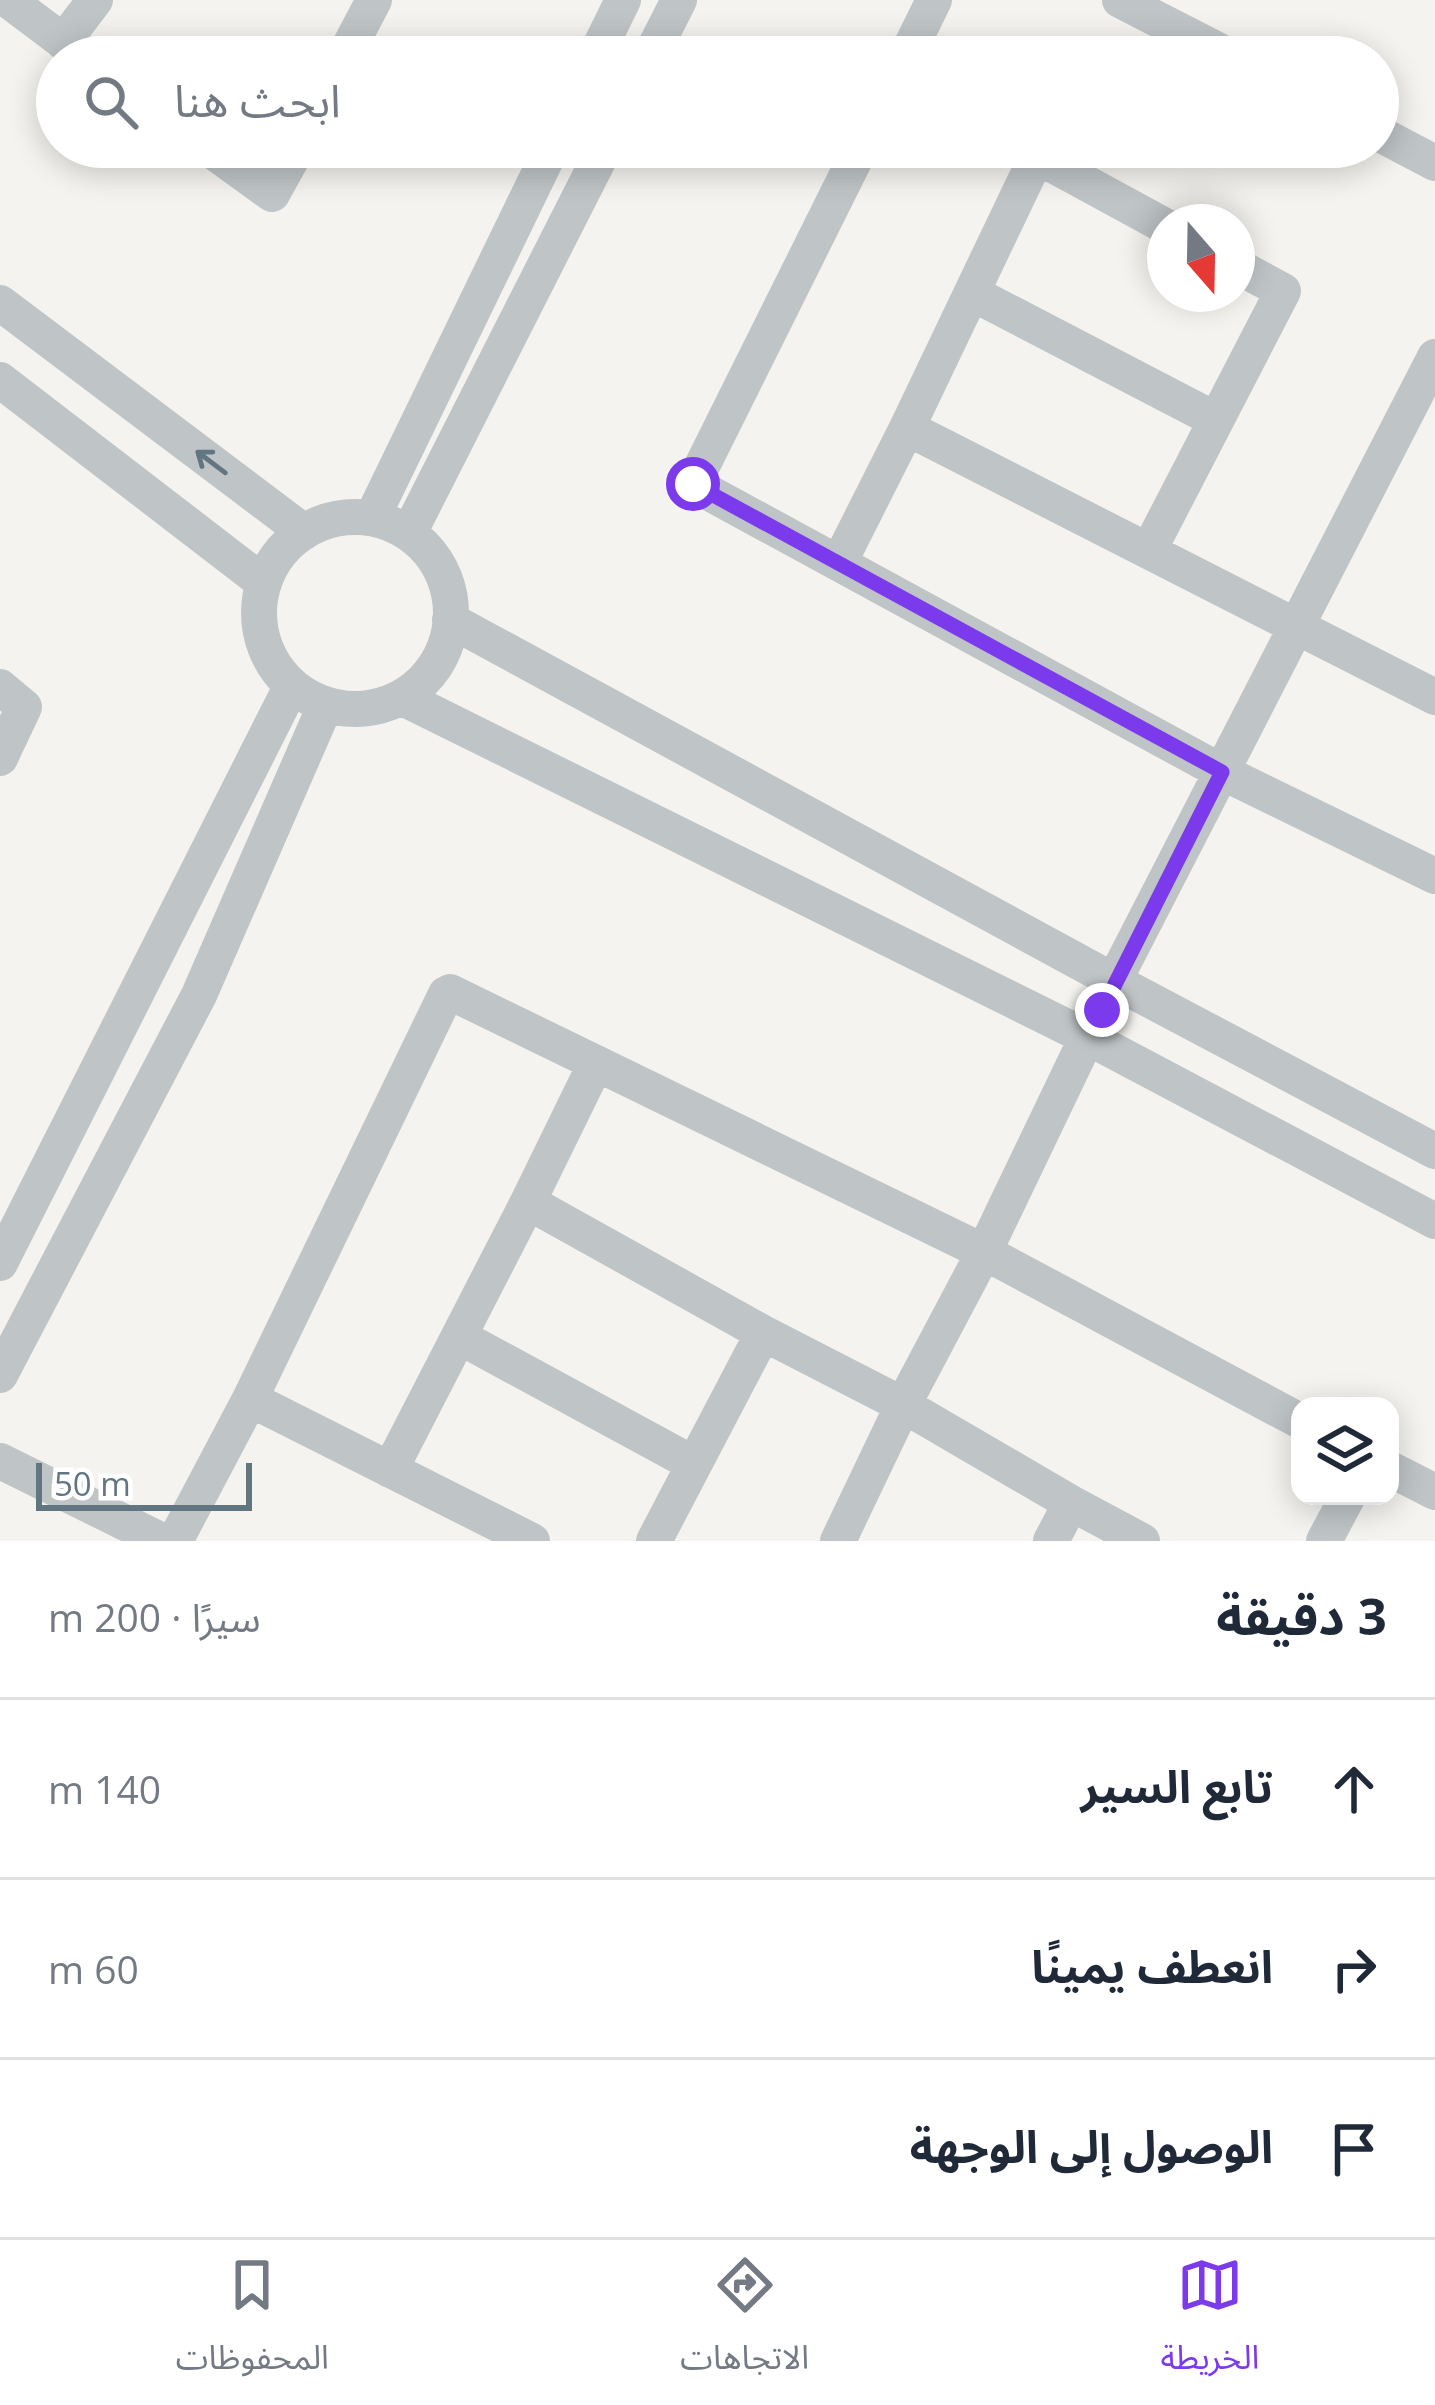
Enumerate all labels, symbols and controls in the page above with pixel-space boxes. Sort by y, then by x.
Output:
search box [36,36,1399,168]
icon: search [78,69,144,135]
text: ابحث هنا [174,69,341,130]
north arrow [1147,204,1255,312]
one-way arrow [195,449,227,475]
route start [666,457,720,511]
route end [1075,983,1129,1037]
map controls [1291,1397,1399,1505]
button: layers [1291,1397,1399,1505]
scale bar [36,1457,252,1510]
text: 50 m [54,1461,131,1506]
text: 3 دقيقة [1216,1580,1387,1650]
text: سيرًا · 200 m [48,1590,261,1643]
text: تابع السير [1081,1755,1273,1816]
icon: ahead [1321,1756,1387,1822]
text: 140 m [48,1762,161,1815]
text: انعطف يمينًا [1031,1935,1273,1996]
icon: right [1321,1936,1387,2002]
text: 60 m [48,1942,139,1995]
text: الوصول إلى الوجهة [910,2115,1273,2176]
icon: arrive [1321,2116,1387,2182]
tab: المحفوظات [176,2252,329,2393]
tab: الاتجاهات [680,2252,809,2393]
tab: الخريطة [1160,2252,1259,2393]

